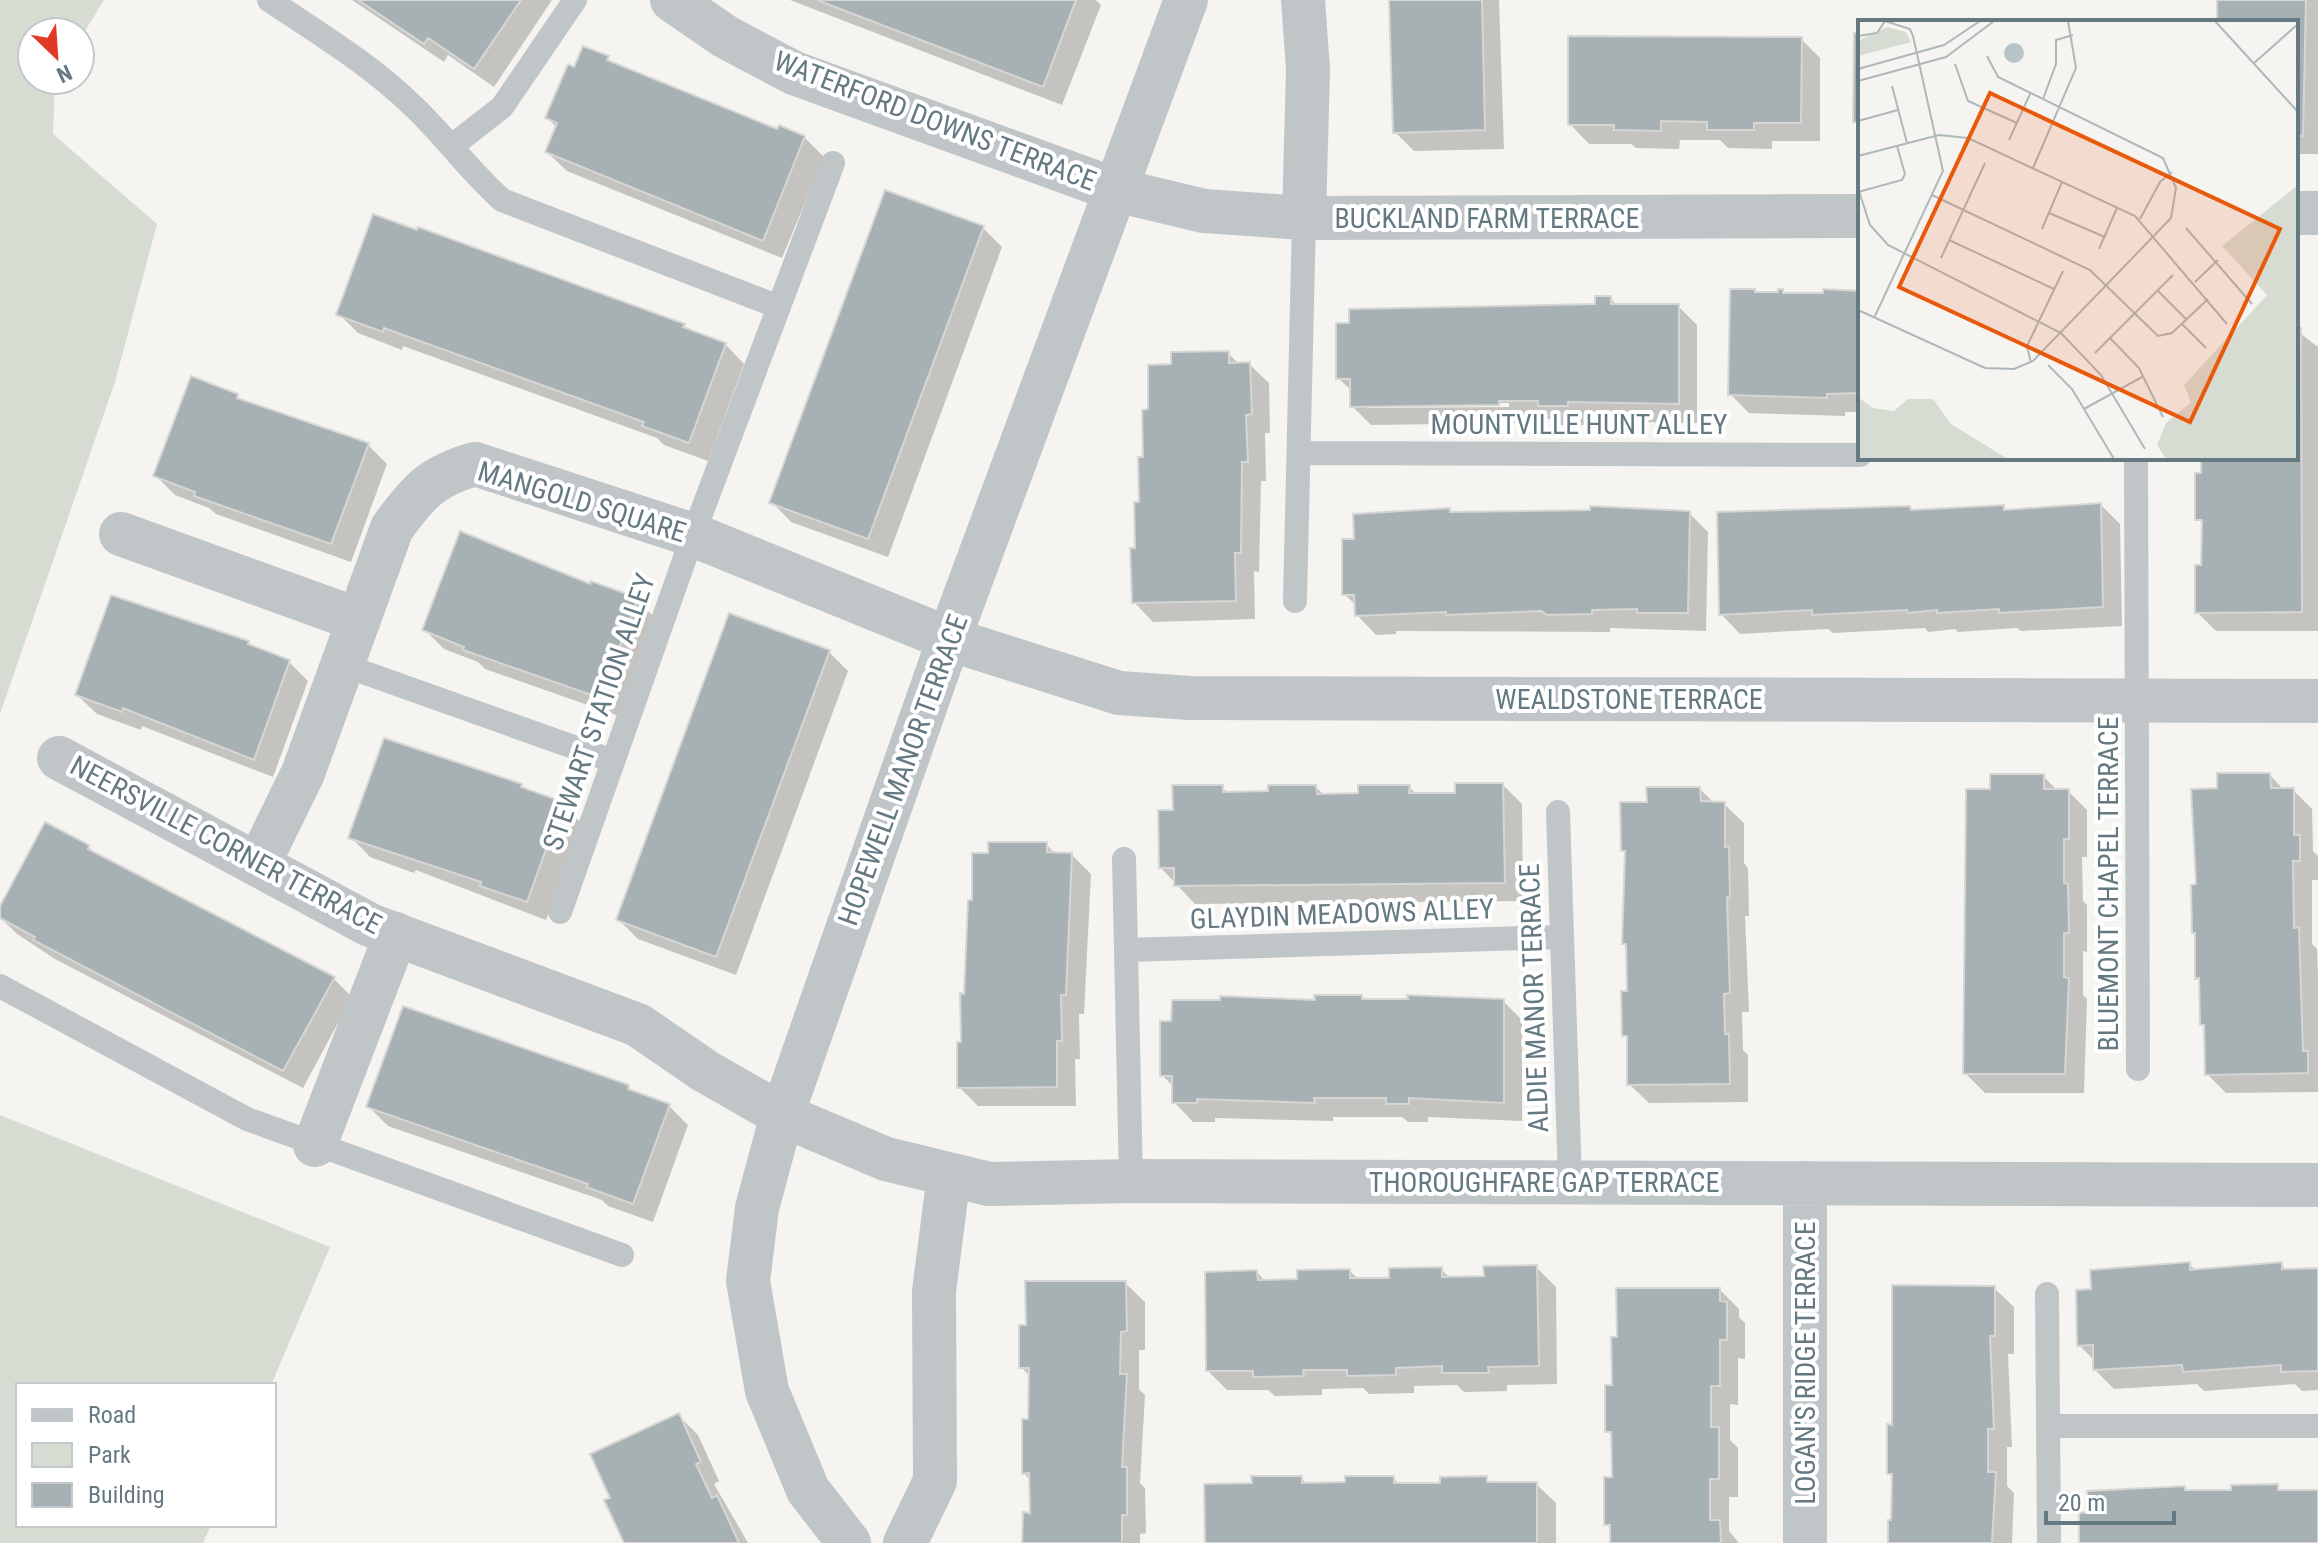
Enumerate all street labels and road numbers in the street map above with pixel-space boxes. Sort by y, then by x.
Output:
street label: WATERFORD DOWNS TERRACE [769,44,1101,198]
street label: BUCKLAND FARM TERRACE [1335,202,1639,235]
street label: MOUNTVILLE HUNT ALLEY [1430,408,1728,441]
street label: MANGOLD SQUARE [474,455,690,549]
street label: STEWART STATION ALLEY [536,569,662,855]
street label: HOPEWELL MANOR TERRACE [831,610,975,930]
street label: WEALDSTONE TERRACE [1495,683,1763,716]
street label: BLUEMONT CHAPEL TERRACE [2092,716,2125,1052]
street label: NEERSVILLE CORNER TERRACE [65,749,387,941]
street label: ALDIE MANOR TERRACE [1513,863,1555,1133]
street label: GLAYDIN MEADOWS ALLEY [1189,892,1495,936]
street label: THOROUGHFARE GAP TERRACE [1369,1166,1719,1199]
street label: LOGAN'S RIDGE TERRACE [1789,1221,1822,1505]

